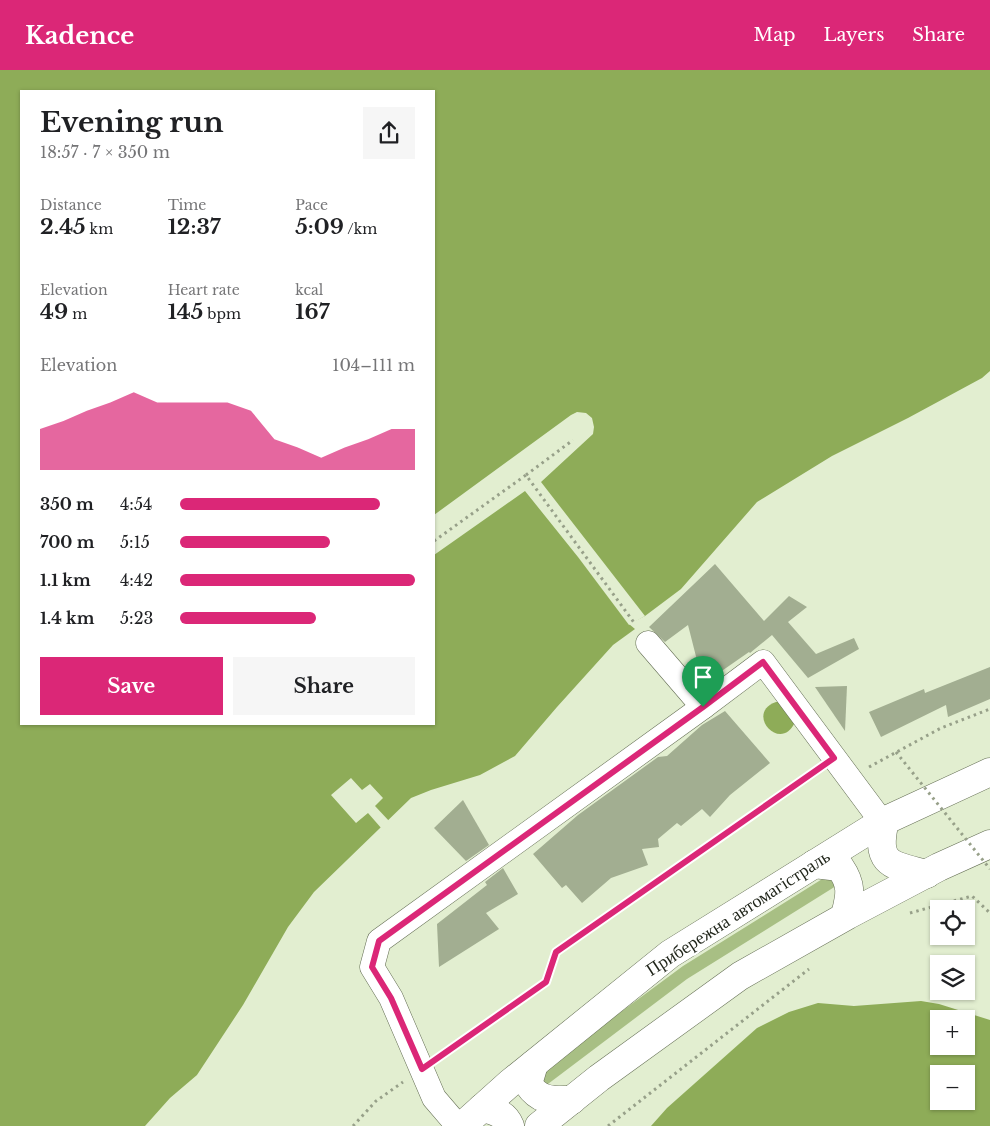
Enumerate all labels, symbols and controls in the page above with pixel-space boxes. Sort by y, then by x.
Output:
text: Kadence [25,21,134,50]
text: Map [754,24,795,46]
text: Layers [823,24,884,46]
text: Share [912,24,965,46]
text: Evening run [40,105,224,140]
button: share [363,107,415,159]
text: 18:57 · 7 × 350 m [40,142,170,162]
text: Distance [40,196,102,214]
text: Time [168,196,206,214]
text: Pace [295,196,328,214]
text: 2.45 [40,214,86,240]
text: 12:37 [168,214,221,240]
text: 5:09 [295,214,344,240]
text: km [86,220,113,238]
text: /km [344,220,377,238]
text: Elevation [40,281,108,299]
text: Heart rate [168,281,240,299]
text: kcal [295,281,323,299]
text: 49 [40,299,68,325]
text: 145 [168,299,203,325]
text: 167 [295,299,329,325]
text: m [68,305,87,323]
text: bpm [203,305,241,323]
text: Elevation [40,355,117,375]
text: 104–111 m [332,355,415,375]
text: 350 m [40,494,94,514]
text: 4:54 [120,494,152,514]
text: 700 m [40,532,94,552]
text: 5:15 [120,532,150,552]
text: 1.1 km [40,570,91,590]
text: 4:42 [120,570,153,590]
text: 1.4 km [40,608,94,628]
text: 5:23 [120,608,153,628]
pin [682,656,724,707]
button: Save [40,657,223,715]
button: Share [233,657,415,715]
icon: arrive [689,663,717,691]
street label: Прибережна автомагістраль [642,845,834,981]
map controls [930,900,975,1110]
button: locate [930,900,975,945]
button: layers [930,955,975,1000]
button: + [930,1010,975,1055]
button: − [930,1065,975,1110]

